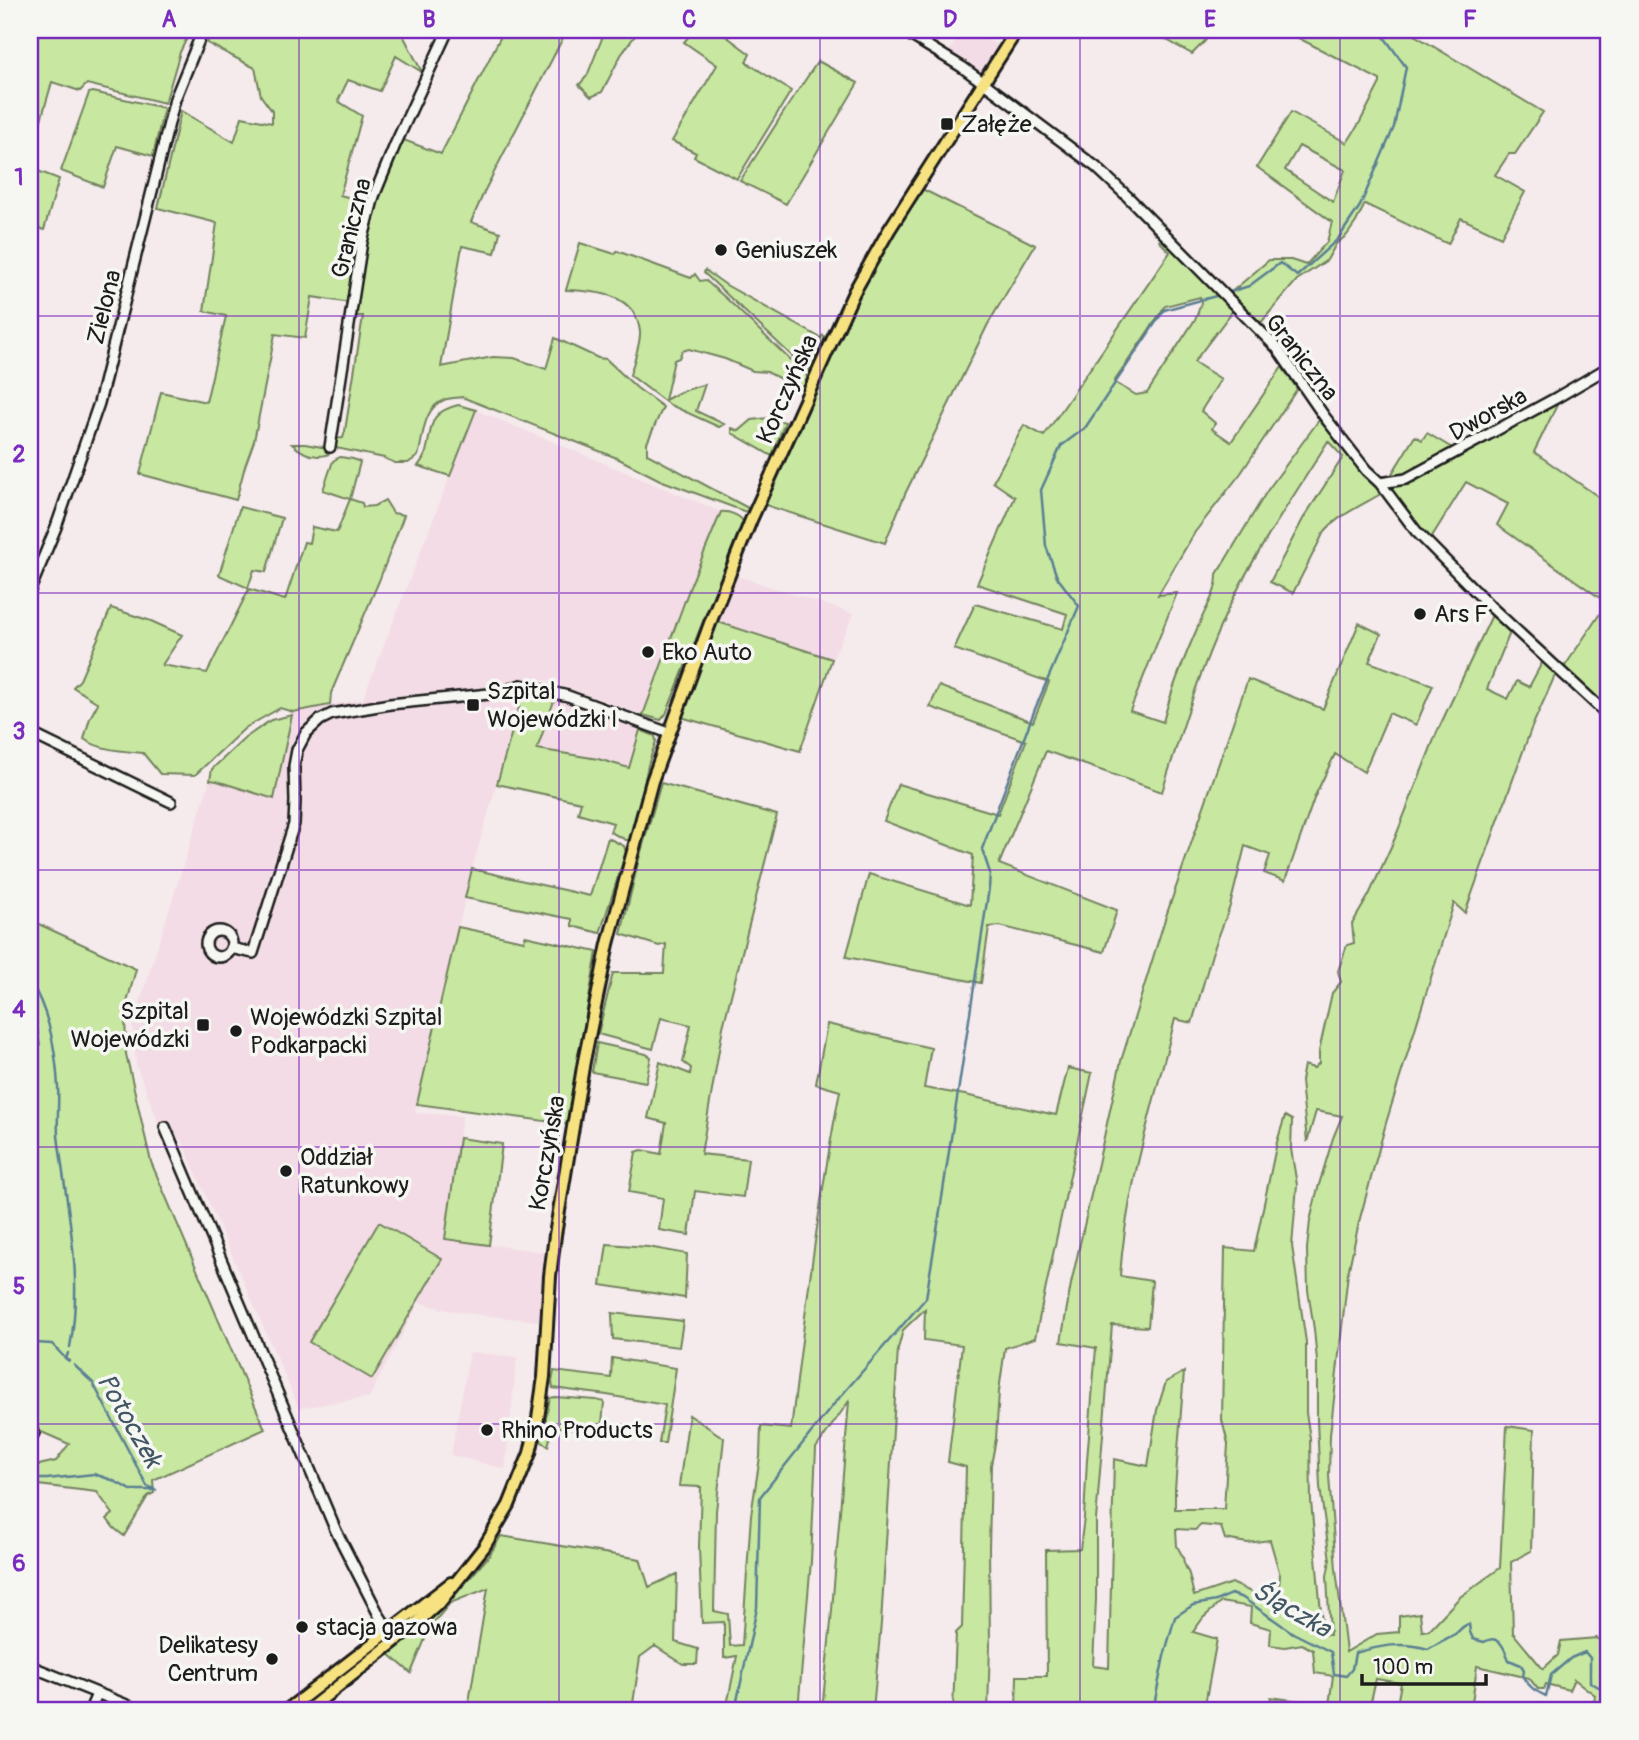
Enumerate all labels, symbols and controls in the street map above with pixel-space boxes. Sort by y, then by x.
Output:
text: A [162,5,177,34]
text: B [422,5,436,34]
text: C [682,5,696,34]
text: D [943,5,957,34]
text: E [1204,5,1216,34]
text: F [1463,5,1477,34]
place label: Załęże [961,110,1032,139]
marker: Załęże [939,116,955,132]
text: 1 [15,163,24,192]
street label: Graniczna [325,175,378,281]
place label: Geniuszek [735,236,837,265]
marker: Geniuszek [713,242,729,258]
street label: Zielona [81,267,128,347]
street label: Graniczna [1259,308,1344,407]
street label: Korczyńska [750,330,824,448]
street label: Dworska [1444,381,1532,448]
text: 2 [13,440,26,469]
place label: Ars F [1434,600,1489,629]
marker: Ars F [1412,606,1428,622]
place label: Eko Auto [662,638,752,667]
marker: Eko Auto [640,644,656,660]
place label: Szpital Wojewódzki I [487,677,618,734]
marker: Szpital Wojewódzki I [465,697,481,713]
text: 3 [13,717,25,746]
text: 4 [12,995,26,1024]
place label: Szpital Wojewódzki [70,997,189,1054]
place label: Wojewódzki Szpital Podkarpacki [250,1003,442,1060]
marker: Szpital Wojewódzki [195,1017,211,1033]
marker: Wojewódzki Szpital Podkarpacki [228,1023,244,1039]
street label: Korczyńska [523,1093,572,1213]
place label: Oddział Ratunkowy [300,1143,409,1200]
marker: Oddział Ratunkowy [278,1163,294,1179]
text: 5 [13,1272,25,1301]
water label: Potoczek [89,1368,170,1475]
place label: Rhino Products [501,1416,653,1445]
marker: Rhino Products [479,1422,495,1438]
text: 6 [12,1549,26,1578]
water label: Ślączka [1247,1575,1338,1646]
place label: stacja gazowa [316,1613,457,1642]
marker: stacja gazowa [294,1619,310,1635]
place label: Delikatesy Centrum [158,1631,258,1688]
scale bar [1362,1642,1487,1686]
marker: Delikatesy Centrum [264,1651,280,1667]
text: 100 m [1373,1654,1433,1681]

